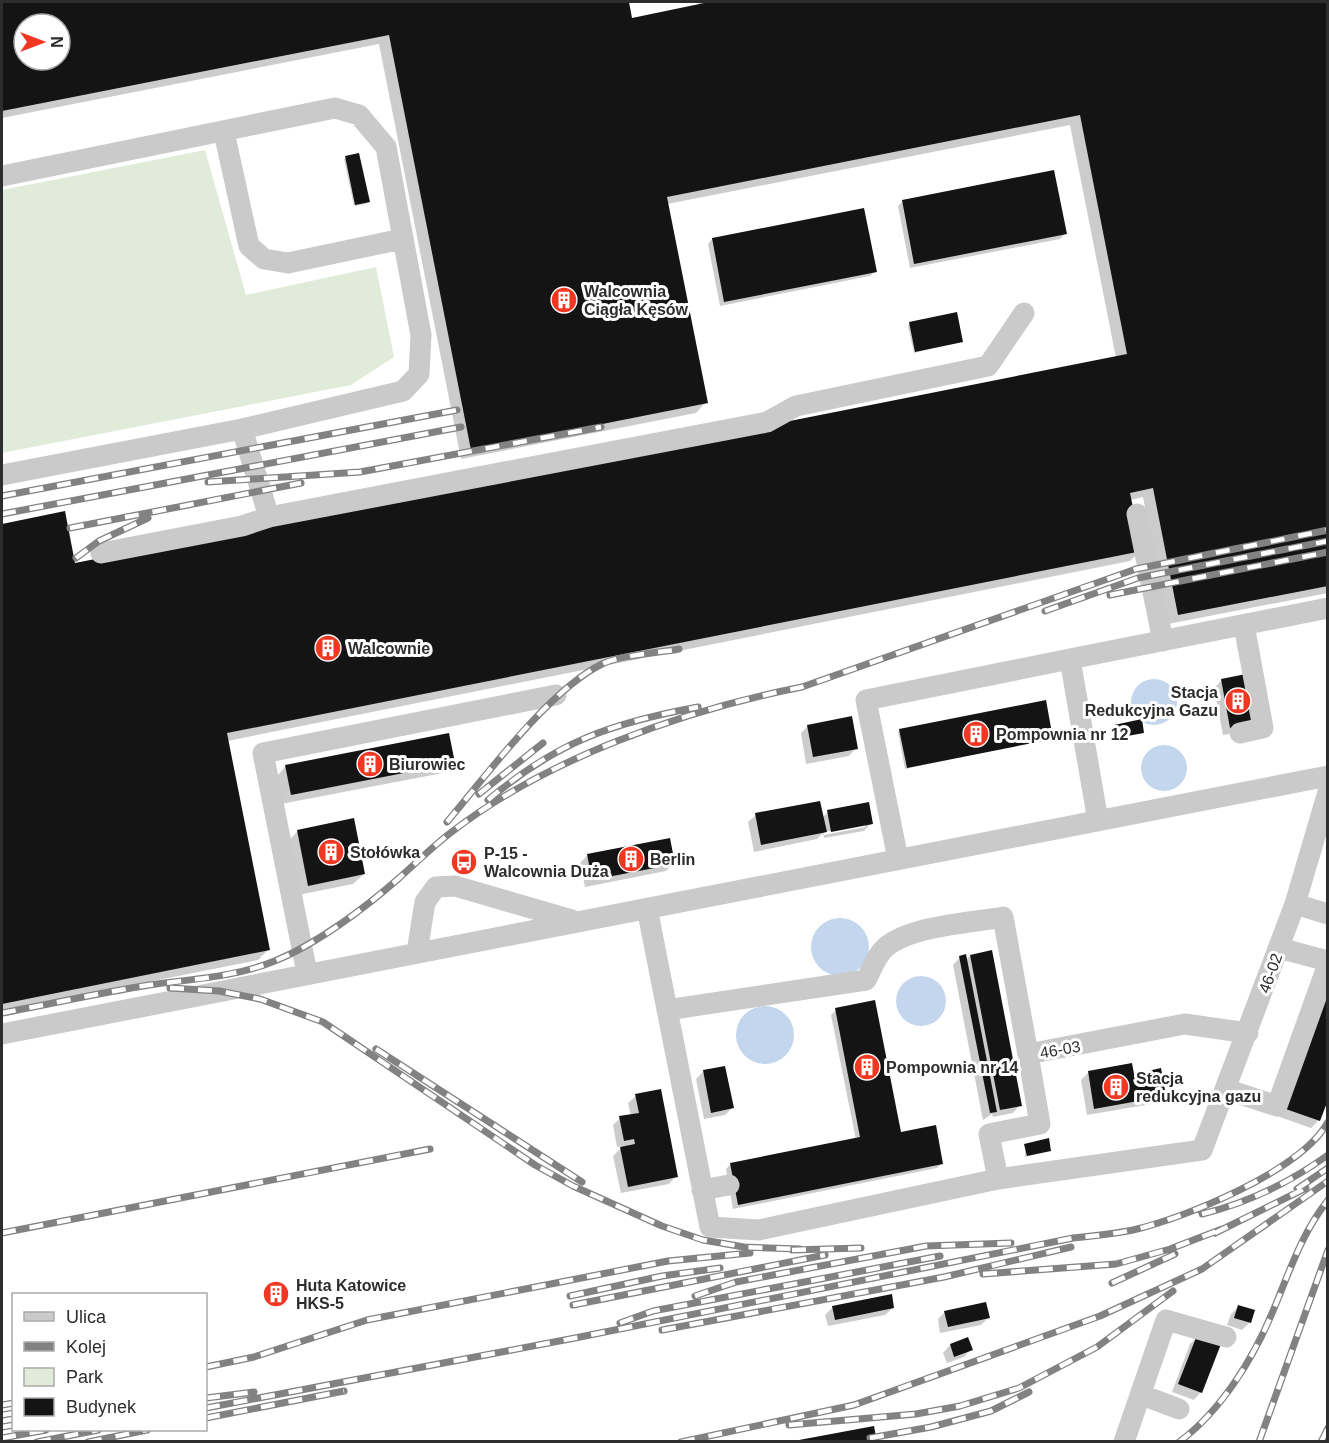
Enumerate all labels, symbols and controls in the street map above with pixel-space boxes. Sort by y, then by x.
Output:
north arrow [12,12,72,72]
text: N [48,36,65,48]
place label: Walcownia Ciągła Kęsów [584,283,689,318]
building icon: Walcownia Ciągła Kęsów [549,285,579,315]
building icon: Walcownie [313,633,343,663]
place label: Walcownie [348,640,430,657]
place label: Stacja Redukcyjna Gazu [1085,684,1218,719]
building icon: Stacja Redukcyjna Gazu [1223,686,1253,716]
building icon: Pompownia nr 12 [961,719,991,749]
place label: Pompownia nr 12 [996,726,1129,743]
building icon: Biurowiec [355,749,385,779]
place label: Biurowiec [389,756,466,773]
building icon: Stołówka [316,837,346,867]
place label: Stołówka [350,844,420,861]
building icon: Berlin [616,844,646,874]
place label: P-15 - Walcownia Duża [484,845,609,880]
bus stop icon: P-15 - Walcownia Duża [449,847,479,877]
place label: Berlin [650,851,695,868]
street label: 46-02 [1255,951,1285,995]
street label: 46-03 [1038,1038,1082,1061]
building icon: Pompownia nr 14 [852,1052,882,1082]
place label: Pompownia nr 14 [886,1059,1019,1076]
place label: Stacja redukcyjna gazu [1136,1070,1261,1105]
building icon: Stacja redukcyjna gazu [1101,1072,1131,1102]
place label: Huta Katowice HKS-5 [296,1277,406,1312]
building icon: Huta Katowice HKS-5 [261,1279,291,1309]
legend [12,1293,207,1431]
text: Ulica [66,1307,107,1327]
text: Kolej [66,1337,106,1357]
text: Park [66,1367,104,1387]
text: Budynek [66,1397,137,1417]

